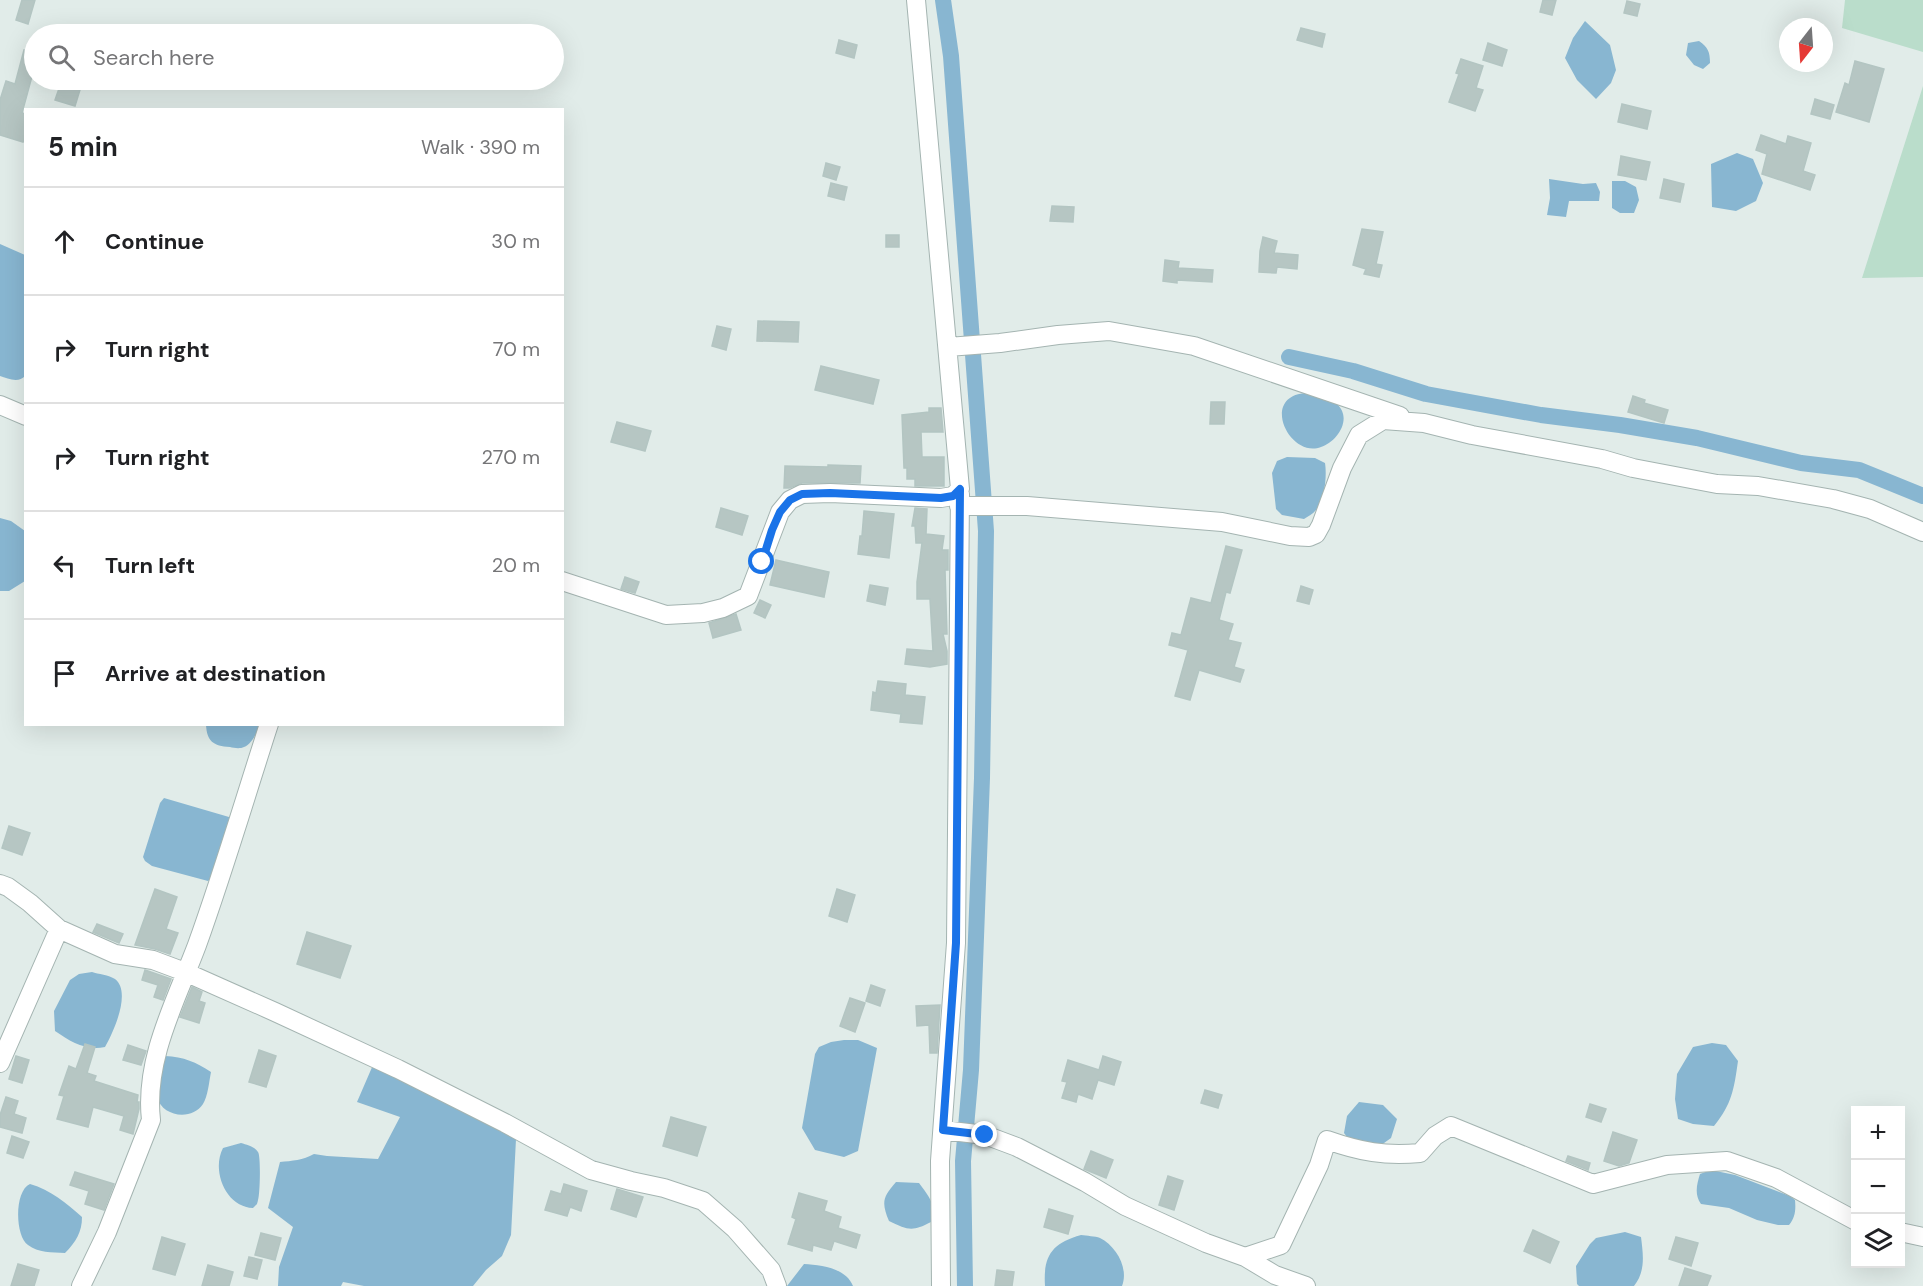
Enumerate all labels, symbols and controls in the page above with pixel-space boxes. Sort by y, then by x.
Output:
north arrow [1779,18,1833,72]
search box [24,24,564,90]
icon: search [45,41,78,74]
text: Search here [93,43,214,72]
text: 5 min [48,130,118,164]
text: Walk · 390 m [421,134,540,160]
icon: ahead [48,225,81,258]
text: Continue [105,227,204,256]
text: 30 m [491,228,540,254]
icon: right [48,333,81,366]
text: Turn right [105,335,210,364]
text: 70 m [493,336,540,362]
icon: right [48,441,81,474]
text: Turn right [105,443,210,472]
text: 270 m [482,444,540,470]
route start [748,548,774,574]
icon: left [48,549,81,582]
text: Turn left [105,551,195,580]
text: 20 m [492,552,540,578]
icon: arrive [48,657,81,690]
text: Arrive at destination [105,659,326,688]
map controls [1851,1106,1905,1268]
button: + [1851,1106,1905,1160]
route end [971,1121,997,1147]
button: − [1851,1160,1905,1214]
button: layers [1851,1214,1905,1268]

